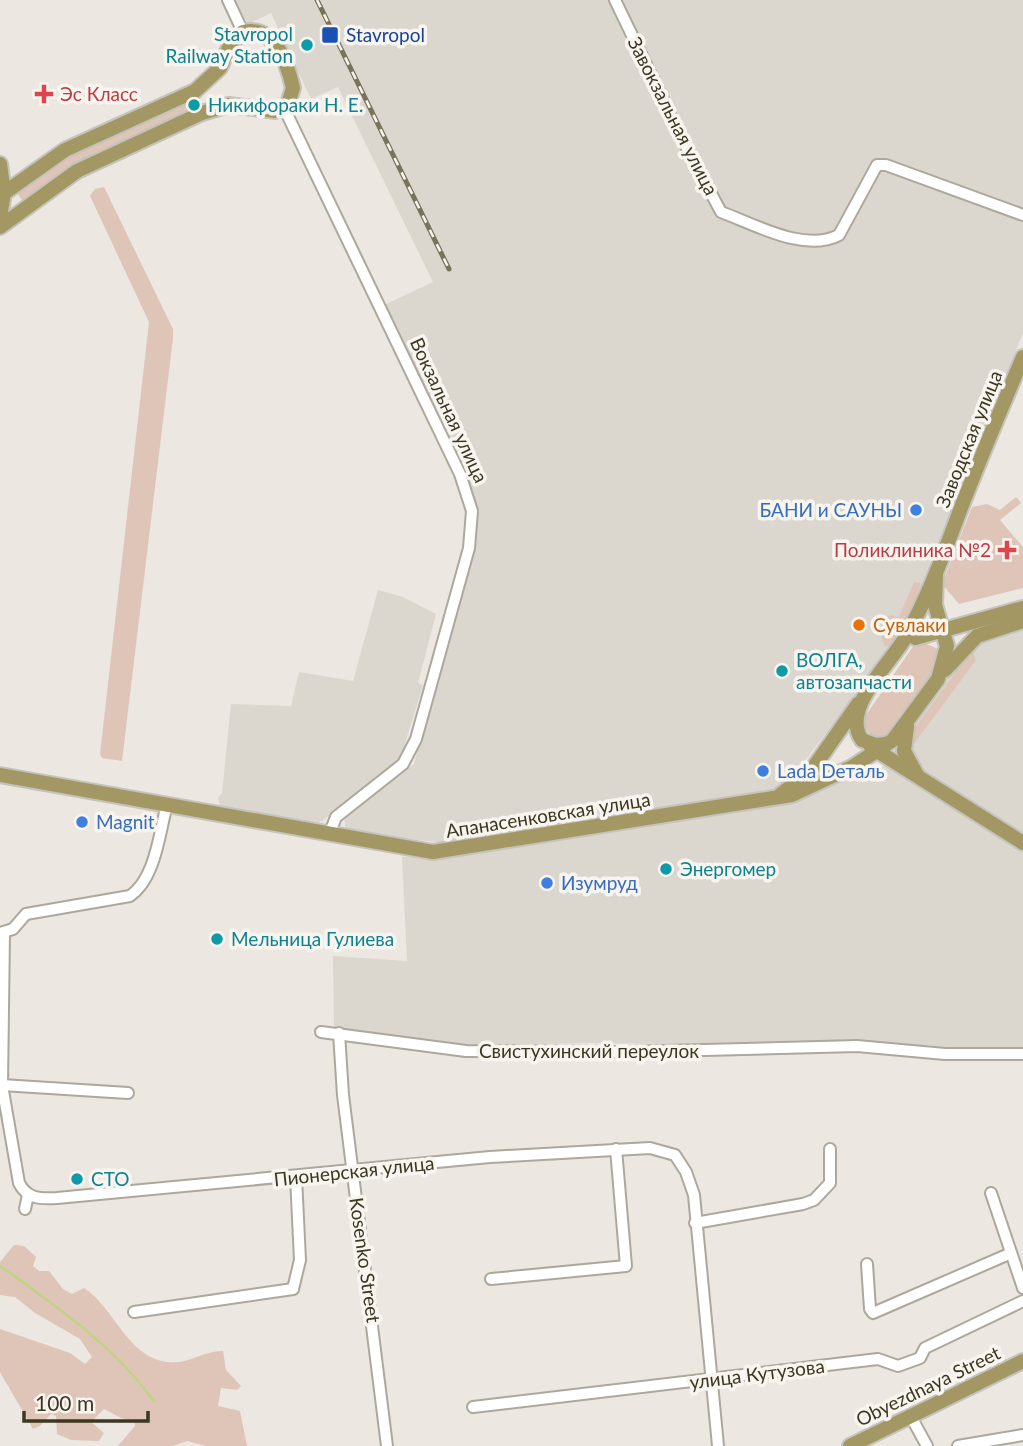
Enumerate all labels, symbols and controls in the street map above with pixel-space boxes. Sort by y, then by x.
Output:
place label: Stavropol Railway Station [165,22,293,67]
place label: Stavropol [346,23,425,46]
marker: Stavropol [320,25,340,45]
street label: Завокзальная улица [624,33,723,199]
marker: Stavropol Railway Station [299,37,315,53]
place label: Эс Класс [60,82,138,105]
marker: Эс Класс [34,84,54,104]
place label: Никифораки Н. Е. [208,93,363,116]
marker: Никифораки Н. Е. [186,97,202,113]
street label: Вокзальная улица [406,334,493,486]
street label: Заводская улица [931,367,1007,511]
place label: БАНИ и САУНЫ [759,498,902,521]
marker: БАНИ и САУНЫ [908,502,924,518]
place label: Поликлиника №2 [834,538,991,561]
marker: Поликлиника №2 [997,540,1017,560]
place label: Сувлаки [873,613,946,636]
marker: Сувлаки [851,617,867,633]
place label: ВОЛГА, автозапчасти [796,648,912,693]
marker: ВОЛГА, автозапчасти [774,663,790,679]
place label: Lada Dеталь [777,759,885,782]
marker: Lada Dеталь [755,763,771,779]
street label: Апанасенковская улица [444,787,652,842]
place label: Magnit [96,810,155,833]
marker: Magnit [74,814,90,830]
place label: Энергомер [680,857,776,880]
marker: Энергомер [658,861,674,877]
place label: Изумруд [561,871,638,894]
marker: Изумруд [539,875,555,891]
place label: Мельница Гулиева [231,927,394,950]
marker: Мельница Гулиева [209,931,225,947]
street label: Свистухинский переулок [479,1039,699,1062]
street label: Пионерская улица [272,1151,435,1190]
place label: СТО [91,1167,130,1190]
marker: СТО [69,1171,85,1187]
street label: Kosenko Street [345,1196,386,1324]
street label: Obyezdnaya Street [852,1341,1004,1430]
street label: улица Кутузова [688,1354,826,1393]
scale bar [24,1380,149,1424]
text: 100 m [35,1390,94,1415]

